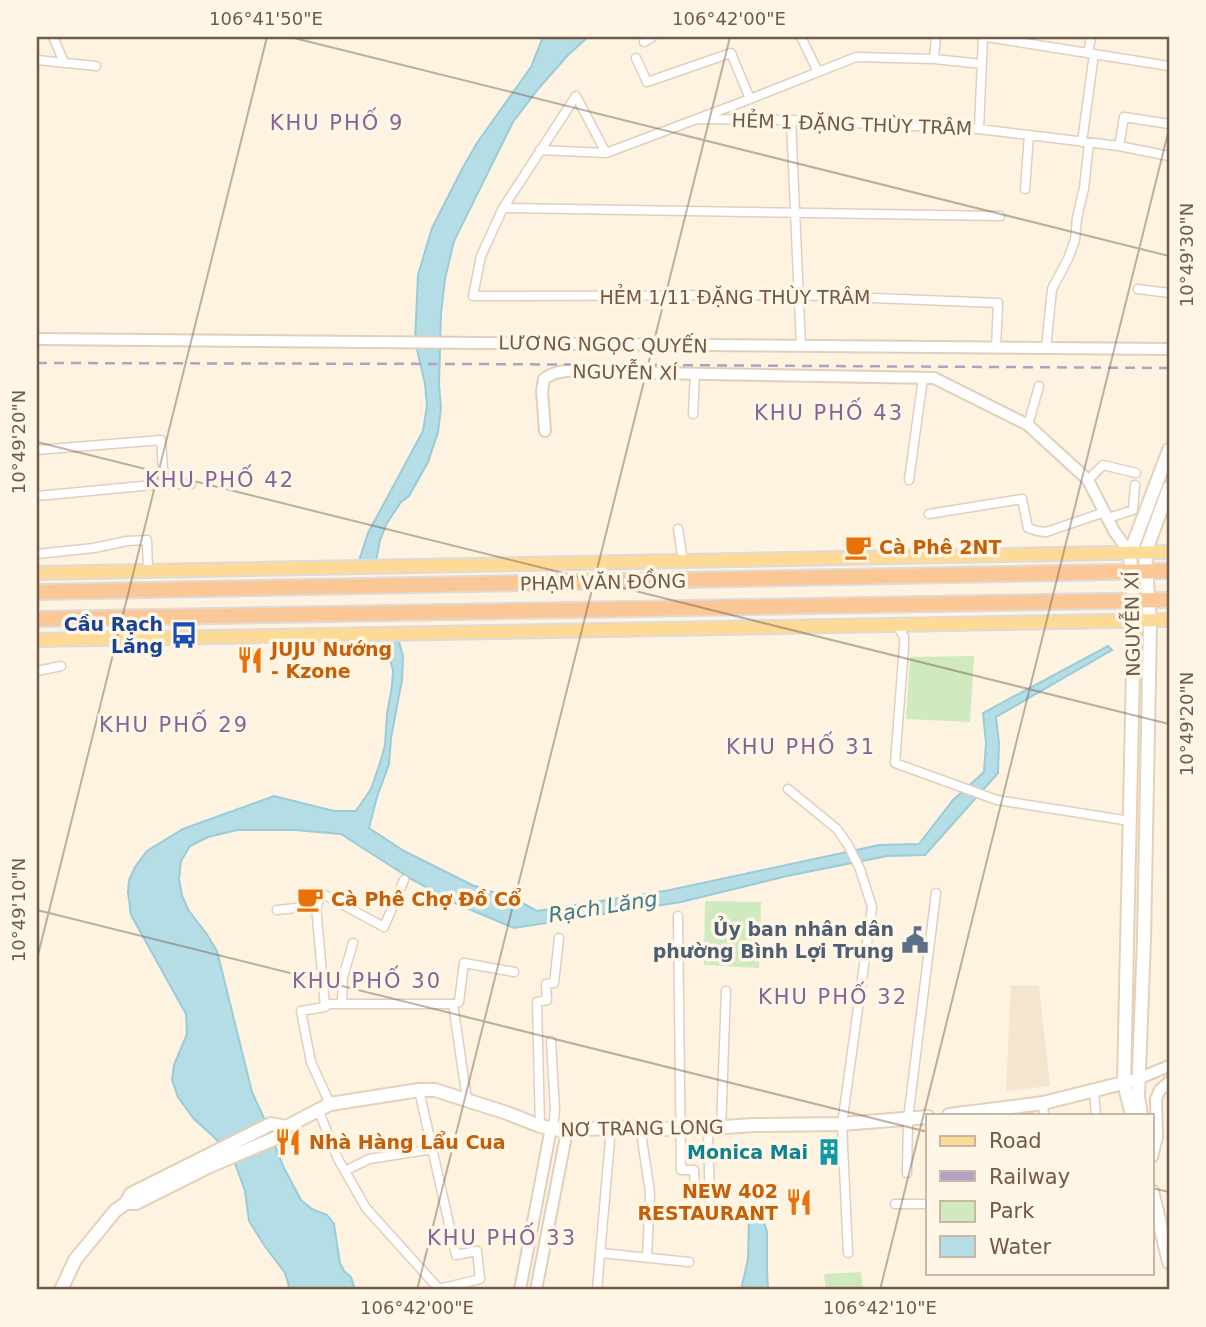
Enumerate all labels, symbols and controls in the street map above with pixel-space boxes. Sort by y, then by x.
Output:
text: 106°41'50"E [209,8,323,29]
text: 106°42'00"E [672,8,786,29]
district label: KHU PHỐ 9 [270,107,404,135]
street label: HẺM 1 ĐẶNG THÙY TRÂM [731,107,973,139]
text: 10°49'30"N [1176,203,1197,307]
street label: HẺM 1/11 ĐẶNG THÙY TRÂM [599,284,871,308]
street label: LƯƠNG NGỌC QUYẾN [498,329,708,357]
street label: NGUYỄN XÍ [572,357,678,384]
text: 10°49'20"N [8,390,29,494]
district label: KHU PHỐ 43 [754,397,904,425]
district label: KHU PHỐ 42 [145,464,295,492]
cafe icon: Cà Phê 2NT [843,532,873,562]
place label: Cà Phê 2NT [879,536,1001,558]
street label: PHẠM VĂN ĐỒNG [520,567,686,594]
street label: NGUYỄN XÍ [1117,571,1144,677]
place label: Cầu Rạch Lăng [64,613,163,657]
bus stop icon: Cầu Rạch Lăng [169,620,199,650]
place label: JUJU Nướng - Kzone [269,638,392,682]
restaurant icon: JUJU Nướng - Kzone [235,645,265,675]
text: 10°49'20"N [1176,672,1197,776]
district label: KHU PHỐ 29 [99,709,249,737]
district label: KHU PHỐ 31 [726,731,876,759]
text: 10°49'10"N [8,858,29,962]
cafe icon: Cà Phê Chợ Đồ Cổ [295,884,325,914]
water label: Rạch Lăng [547,887,659,927]
place label: Cà Phê Chợ Đồ Cổ [331,888,522,910]
place label: Ủy ban nhân dân phường Bình Lợi Trung [653,916,894,962]
public building icon: Ủy ban nhân dân phường Bình Lợi Trung [900,925,930,955]
district label: KHU PHỐ 30 [292,965,442,993]
district label: KHU PHỐ 32 [758,981,908,1009]
legend [926,1114,1154,1274]
street label: NƠ TRANG LONG [560,1116,724,1140]
restaurant icon: Nhà Hàng Lẩu Cua [273,1127,303,1157]
text: Road [989,1129,1042,1153]
place label: Nhà Hàng Lẩu Cua [309,1131,506,1153]
building icon: Monica Mai [814,1137,844,1167]
place label: Monica Mai [687,1141,808,1163]
text: Railway [989,1165,1070,1189]
place label: NEW 402 RESTAURANT [637,1180,778,1224]
restaurant icon: NEW 402 RESTAURANT [784,1187,814,1217]
text: Park [989,1199,1035,1223]
district label: KHU PHỐ 33 [427,1222,577,1250]
text: Water [989,1235,1051,1259]
text: 106°42'00"E [360,1297,474,1318]
text: 106°42'10"E [823,1297,937,1318]

